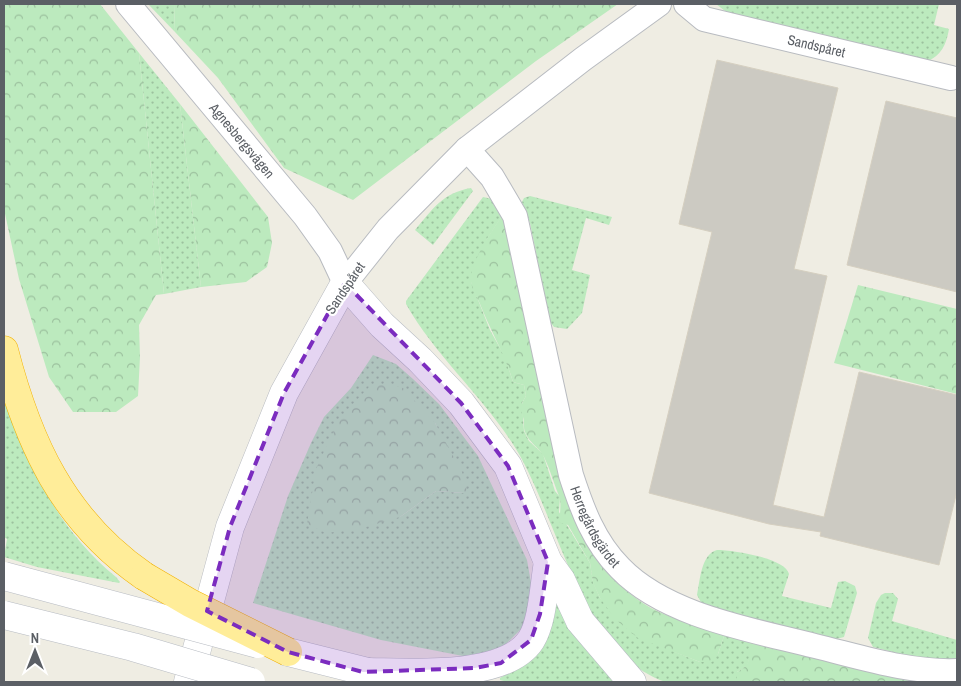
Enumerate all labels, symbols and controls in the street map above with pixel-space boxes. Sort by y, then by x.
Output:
street label: Sandspåret [786,30,847,61]
street label: Agnesbergsvägen [205,99,279,182]
street label: Sandspåret [321,259,369,317]
street label: Herregårdsgärdet [566,484,624,571]
north arrow [10,626,60,676]
text: N [31,629,39,647]

